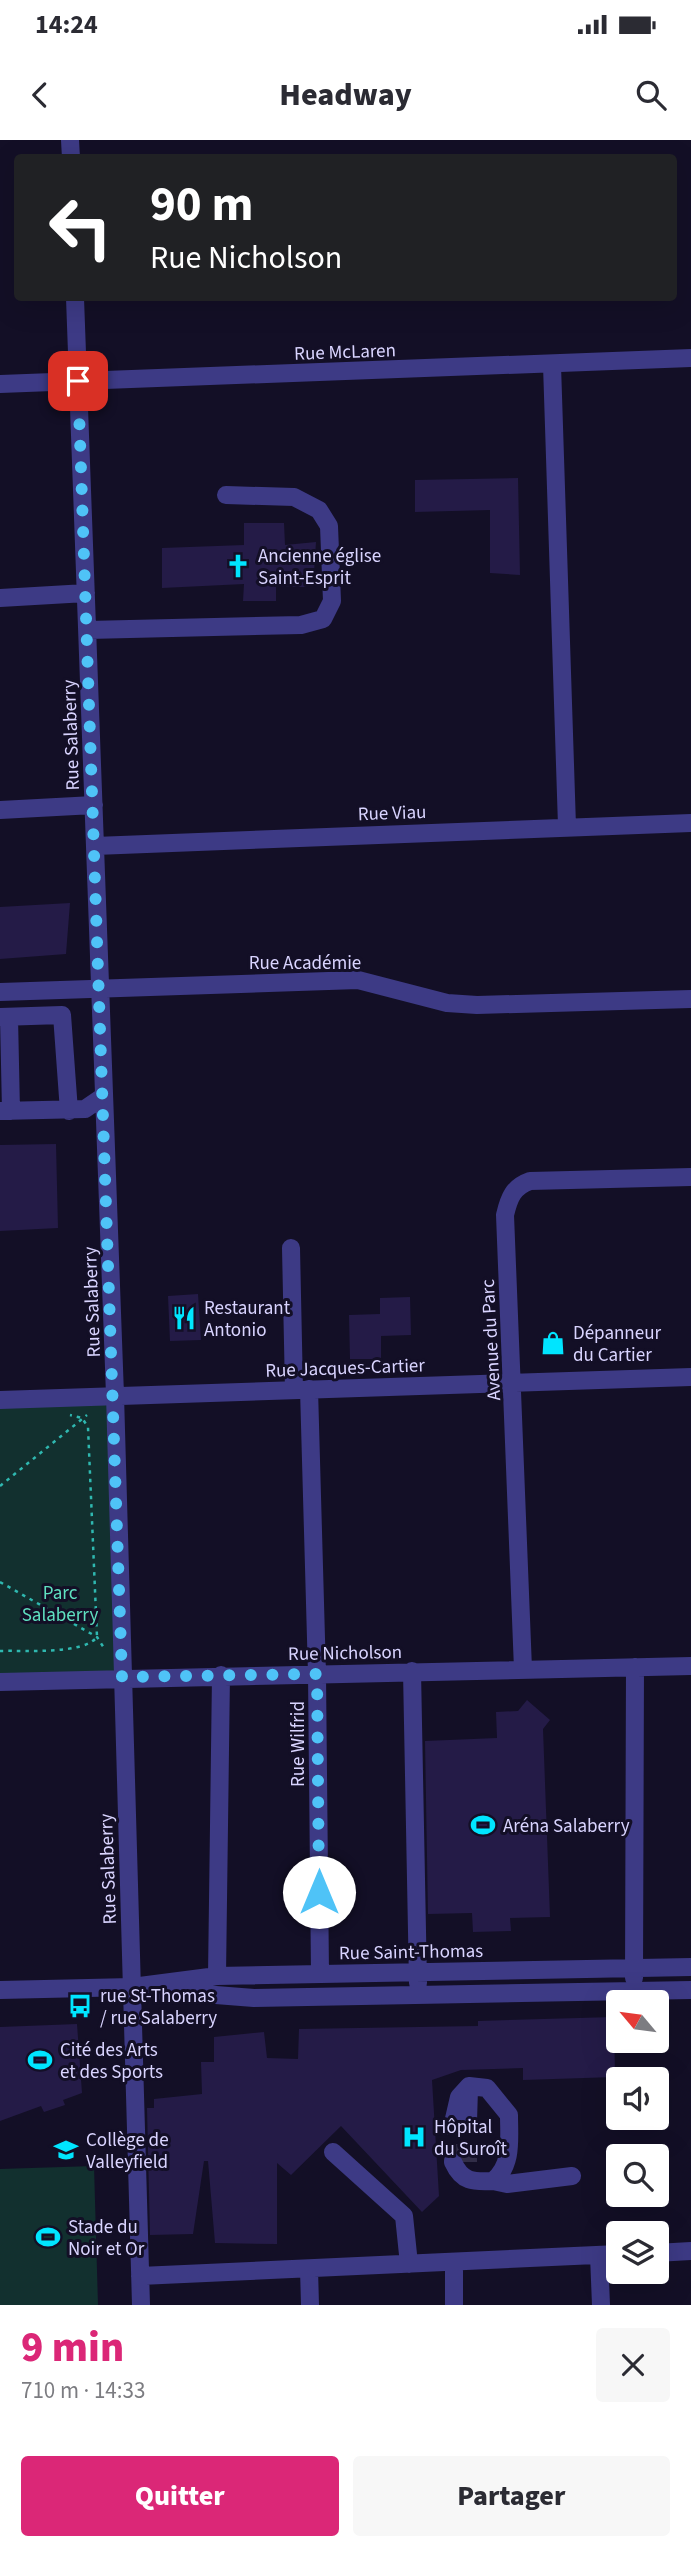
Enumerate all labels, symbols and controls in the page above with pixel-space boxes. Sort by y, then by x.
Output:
text: 14:24 [35,6,98,43]
text: Headway [279,72,412,118]
icon: back [21,76,59,114]
icon: search [632,76,670,114]
text: 90 m [150,170,254,240]
icon: left [35,182,126,273]
text: Rue Nicholson [150,235,342,281]
street label: Rue McLaren [294,337,396,368]
pin [48,351,108,411]
icon: arrive [59,362,97,400]
place label: Ancienne église Saint-Esprit [258,543,381,592]
church icon: Ancienne église Saint-Esprit [224,552,252,580]
street label: Rue Salaberry [56,679,87,791]
street label: Rue Viau [357,799,427,828]
street label: Rue Académie [249,950,361,977]
street label: Rue Salaberry [77,1246,108,1358]
street label: Avenue du Parc [475,1278,508,1401]
place label: Restaurant Antonio [204,1295,291,1344]
restaurant icon: Restaurant Antonio [170,1304,198,1332]
place label: Dépanneur du Cartier [573,1320,662,1369]
shop icon: Dépanneur du Cartier [539,1329,567,1357]
street label: Rue Jacques-Cartier [265,1352,426,1385]
park label: Parc Salaberry [22,1580,98,1629]
street label: Rue Nicholson [288,1639,402,1668]
street label: Rue Wilfrid [285,1701,312,1787]
sports icon: Aréna Salaberry [469,1811,497,1839]
street label: Rue Salaberry [93,1813,124,1925]
place label: Aréna Salaberry [503,1813,630,1840]
position arrow [282,1855,356,1929]
street label: Rue Saint-Thomas [339,1938,483,1967]
place label: rue St-Thomas / rue Salaberry [100,1983,217,2032]
north arrow [606,1990,668,2053]
map controls [606,1990,669,2284]
bus stop icon: rue St-Thomas / rue Salaberry [66,1992,94,2020]
place label: Cité des Arts et des Sports [60,2037,163,2086]
sports icon: Cité des Arts et des Sports [26,2046,54,2074]
button: sound [606,2067,669,2130]
place label: Hôpital du Suroît [434,2114,508,2163]
hospital icon: Hôpital du Suroît [400,2123,428,2151]
place label: Collège de Valleyfield [86,2127,169,2176]
school or university icon: Collège de Valleyfield [52,2136,80,2164]
button: search [606,2144,669,2207]
place label: Stade du Noir et Or [68,2214,145,2263]
button: layers [606,2221,669,2284]
sports icon: Stade du Noir et Or [34,2223,62,2251]
text: 9 min [21,2318,124,2378]
button: close [596,2328,670,2402]
text: 710 m · 14:33 [21,2374,145,2407]
button: Quitter [21,2456,339,2536]
button: Partager [353,2456,670,2536]

